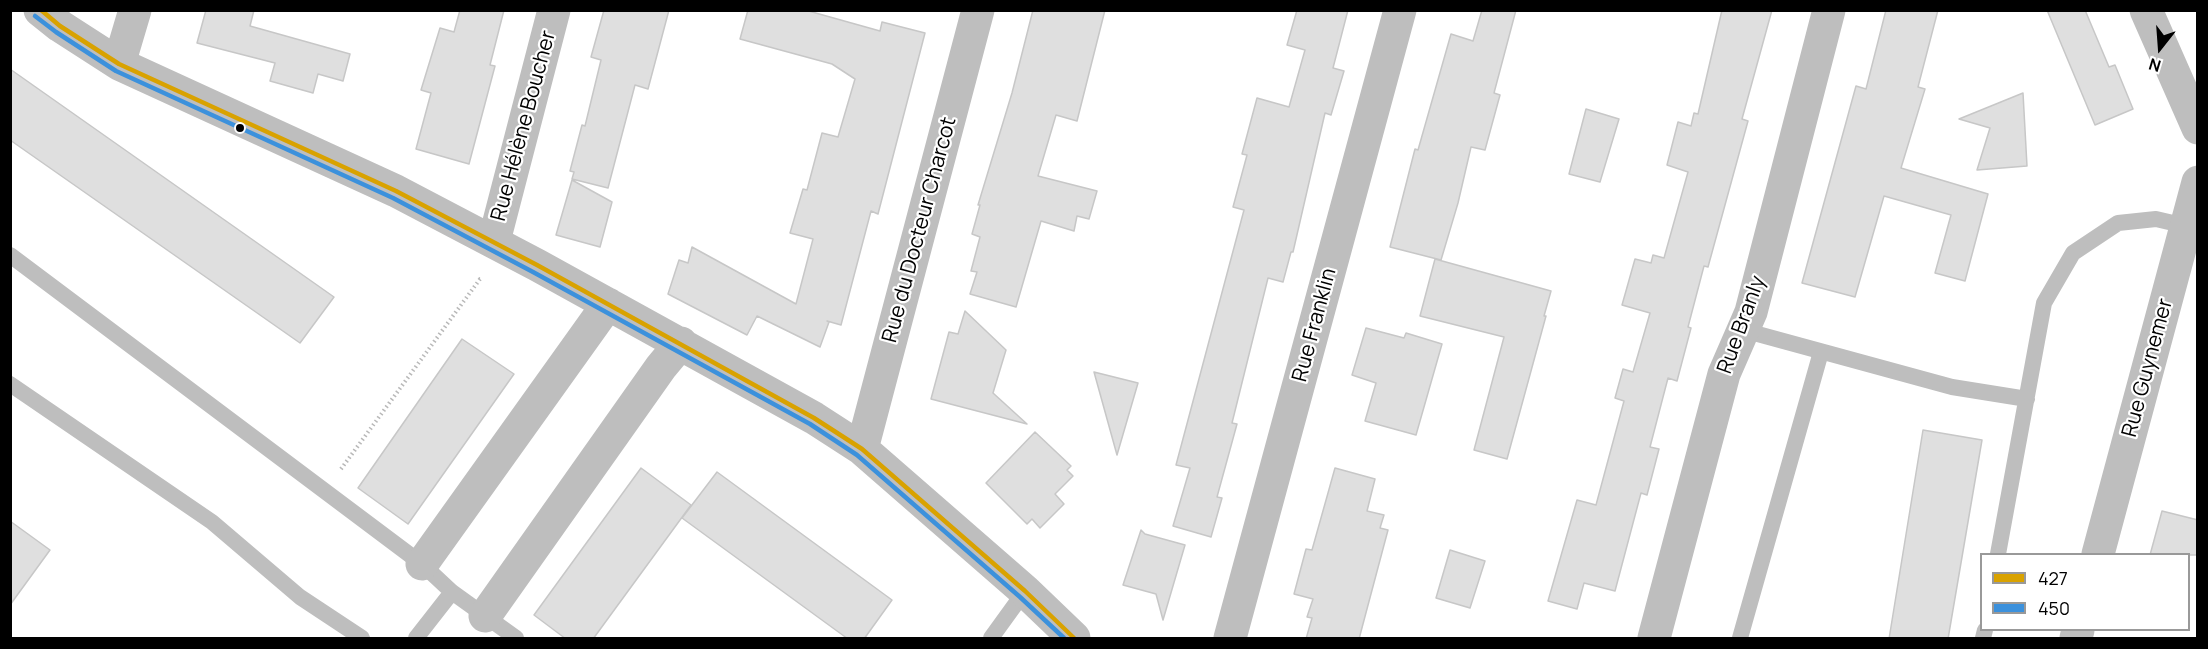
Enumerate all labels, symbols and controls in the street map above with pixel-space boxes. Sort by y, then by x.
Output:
north arrow [2130,18,2190,78]
street label: Rue Hélène Boucher [486,28,562,224]
text: N [2146,53,2163,77]
street label: Rue du Docteur Charcot [878,114,962,346]
unlabelled marker [234,122,246,134]
street label: Rue Franklin [1288,265,1342,385]
street label: Rue Branly [1713,273,1771,377]
street label: Rue Guynemer [2117,296,2179,440]
legend [1980,553,2190,631]
text: 427 [2038,566,2068,590]
text: 450 [2038,596,2070,620]

